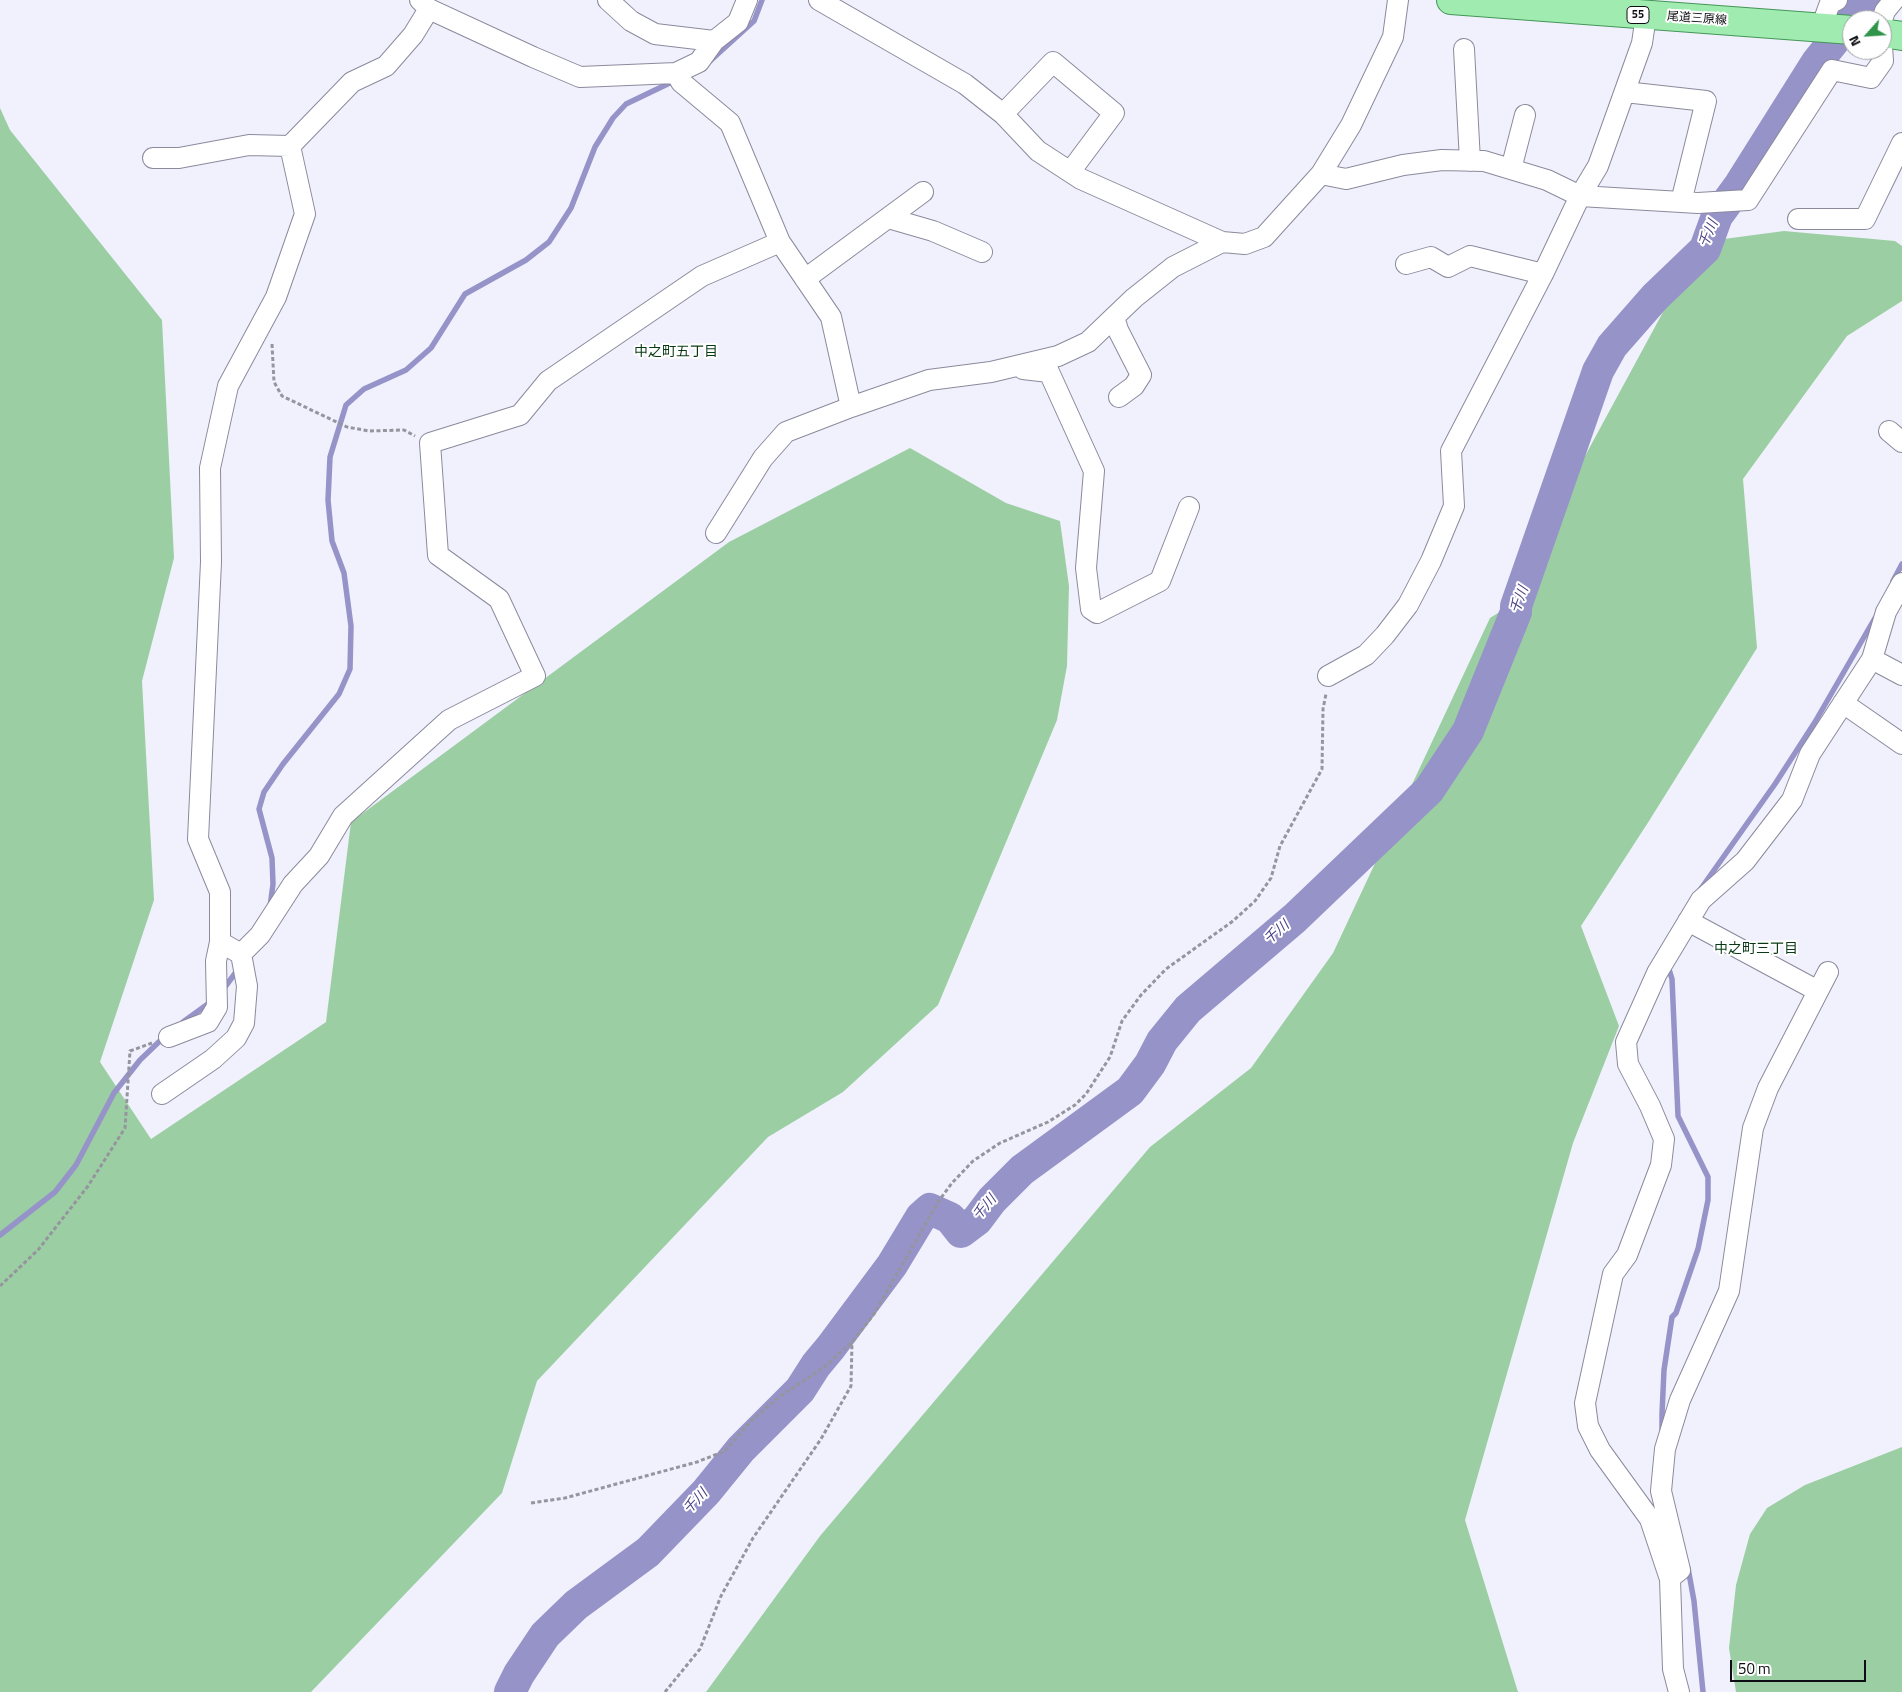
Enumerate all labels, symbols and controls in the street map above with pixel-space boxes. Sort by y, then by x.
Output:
road number: 55 [1627,6,1649,24]
street label: 尾道三原線 [1667,10,1727,28]
north arrow [1842,10,1892,60]
text: N [1842,32,1866,50]
water label: 千川 [1696,218,1722,250]
district label: 中之町五丁目 [634,345,718,361]
water label: 千川 [1507,584,1533,616]
water label: 千川 [1261,917,1293,949]
district label: 中之町三丁目 [1714,942,1798,958]
water label: 千川 [969,1192,1001,1224]
water label: 千川 [680,1486,712,1518]
scale bar [1732,1650,1868,1682]
text: 50 m [1738,1657,1771,1680]

